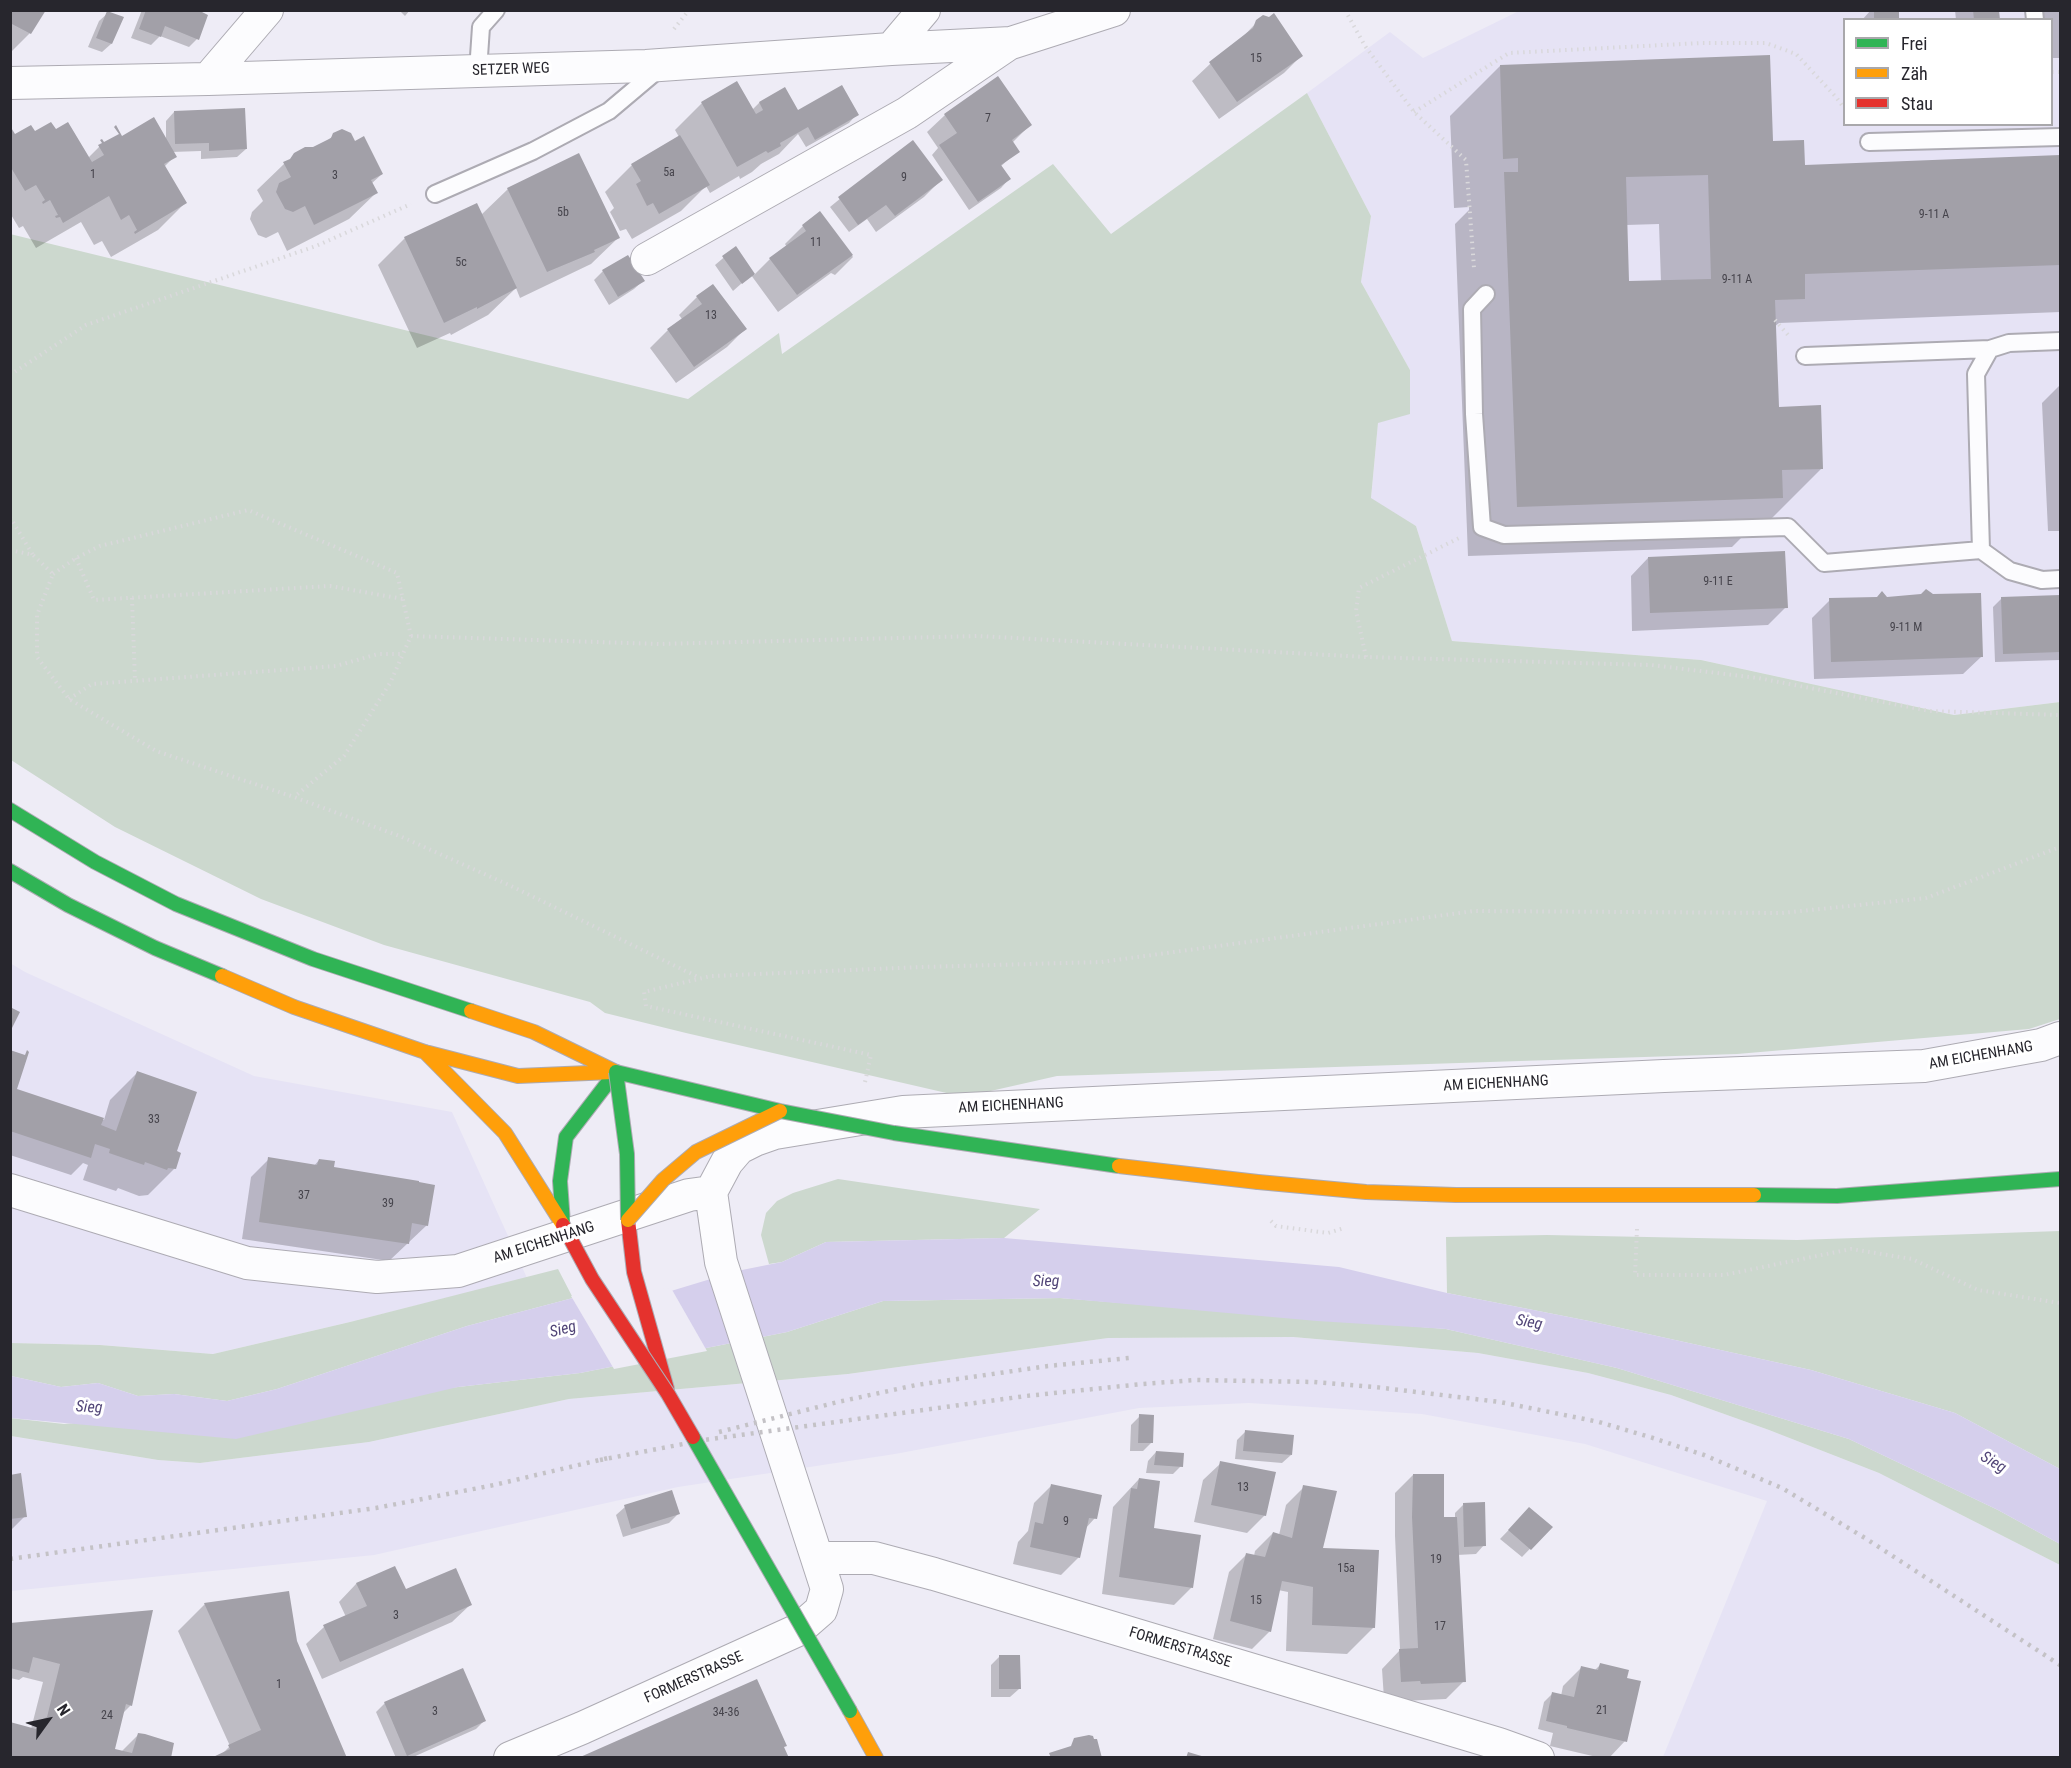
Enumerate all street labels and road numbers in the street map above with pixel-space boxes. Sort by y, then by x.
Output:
street label: SETZER WEG [472,60,550,80]
street label: AM EICHENHANG [1928,1038,2034,1074]
street label: AM EICHENHANG [1443,1072,1549,1096]
street label: AM EICHENHANG [958,1094,1064,1118]
street label: AM EICHENHANG [491,1218,597,1268]
street label: FORMERSTRASSE [1127,1624,1233,1672]
street label: FORMERSTRASSE [642,1648,746,1708]

